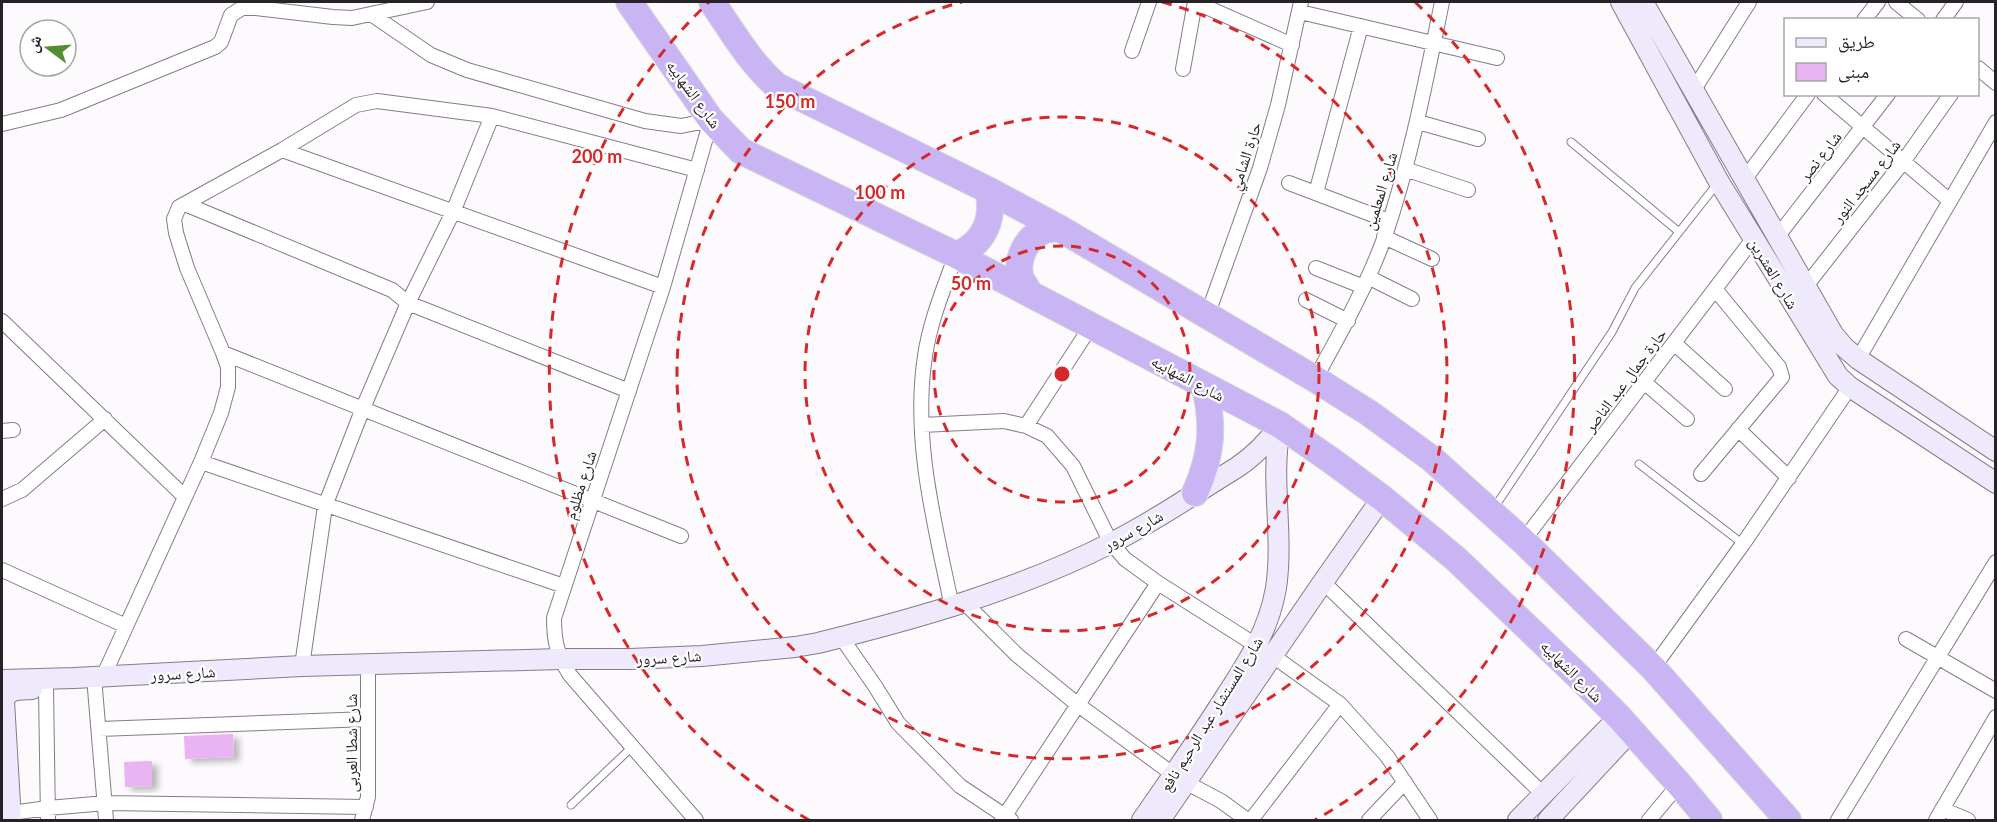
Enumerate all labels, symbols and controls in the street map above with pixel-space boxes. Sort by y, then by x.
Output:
north arrow [18,18,78,78]
legend [1784,18,1979,96]
text: طريق [1838,30,1875,53]
text: ش [22,33,46,55]
street label: شارع الشهابيه [662,56,726,133]
text: مبنى [1838,60,1869,83]
text: 150 m [765,90,815,112]
street label: حارة الشامي [1224,119,1268,194]
street label: شارع نصر [1794,127,1846,186]
street label: شارع مسجد النور [1827,135,1906,228]
text: 200 m [572,145,622,167]
street label: شارع المعلمين [1359,150,1402,233]
text: 100 m [855,181,905,203]
street label: شارع العشرين [1744,233,1803,313]
text: 50 m [951,272,991,294]
street label: حارة جمال عبد الناصر [1579,324,1671,437]
street label: شارع الشهابيه [1148,350,1228,406]
centre of rings [1052,364,1072,384]
street label: شارع مظلوم [560,448,601,522]
street label: شارع سرور [1099,505,1167,556]
street label: شارع المستشار عبد الرحيم نافع [1155,633,1268,796]
street label: شارع الشهابيه [1536,636,1607,707]
street label: شارع سرور [635,645,702,670]
street label: شارع سرور [149,661,216,686]
street label: شارع شطا العربى [341,694,362,792]

